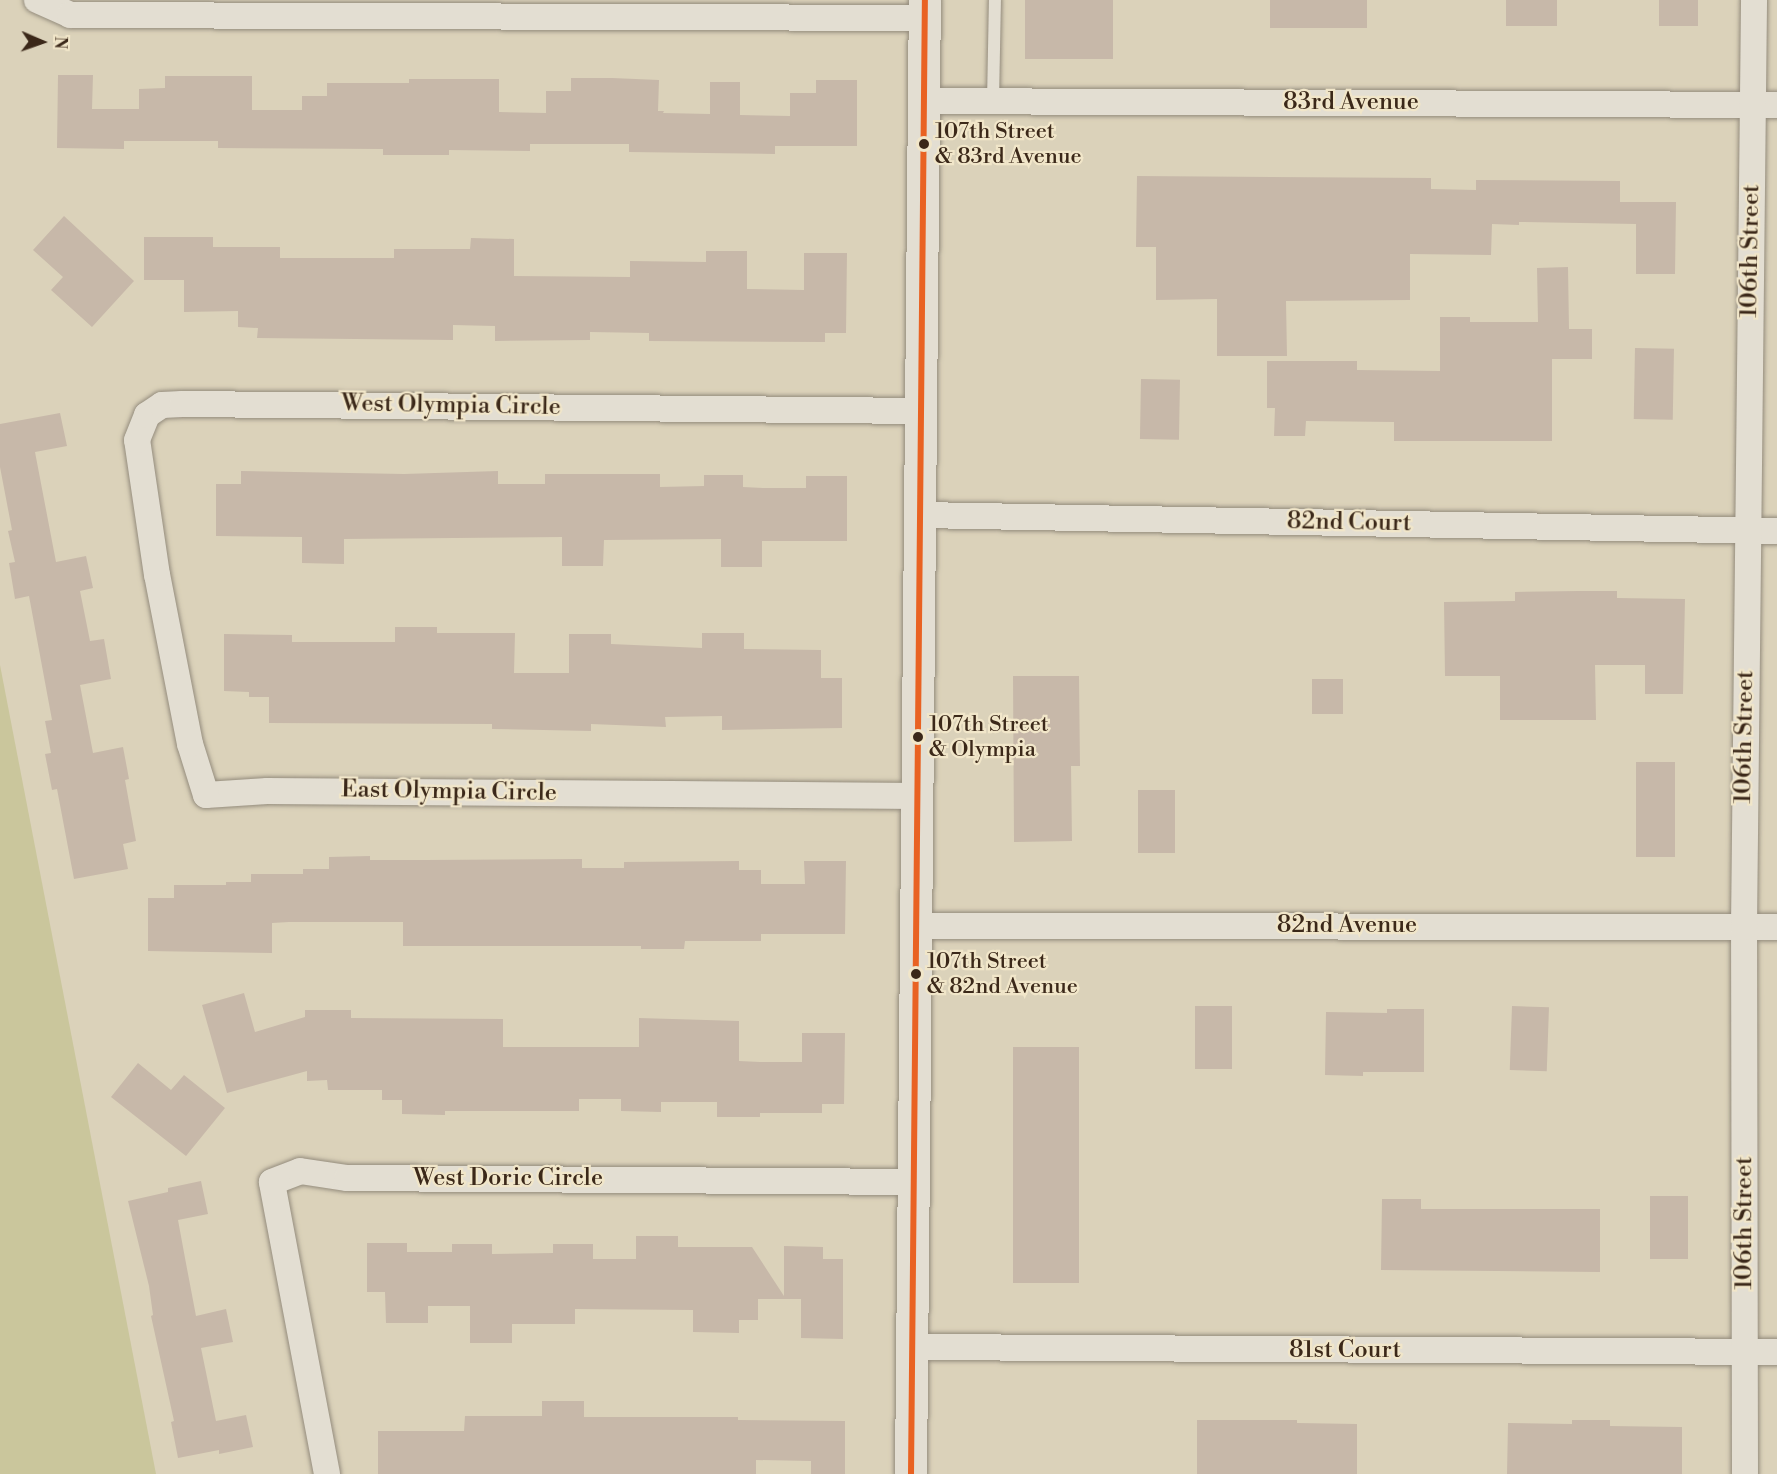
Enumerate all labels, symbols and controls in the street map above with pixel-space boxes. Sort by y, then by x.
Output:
north arrow [12,12,72,72]
text: N [50,36,70,49]
street label: 83rd Avenue [1283,89,1419,117]
place label: 107th Street & 83rd Avenue [935,118,1082,170]
marker: 107th Street & 83rd Avenue [918,138,930,150]
street label: 106th Street [1735,184,1767,318]
street label: West Olympia Circle [341,390,561,422]
street label: 82nd Court [1287,508,1411,538]
street label: 106th Street [1729,670,1761,804]
place label: 107th Street & Olympia [929,711,1049,762]
marker: 107th Street & Olympia [912,731,924,743]
street label: East Olympia Circle [341,776,557,808]
street label: 82nd Avenue [1277,912,1417,940]
place label: 107th Street & 82nd Avenue [927,948,1078,999]
marker: 107th Street & 82nd Avenue [910,968,922,980]
street label: 106th Street [1731,1156,1759,1290]
street label: West Doric Circle [413,1165,603,1193]
street label: 81st Court [1289,1337,1401,1365]

